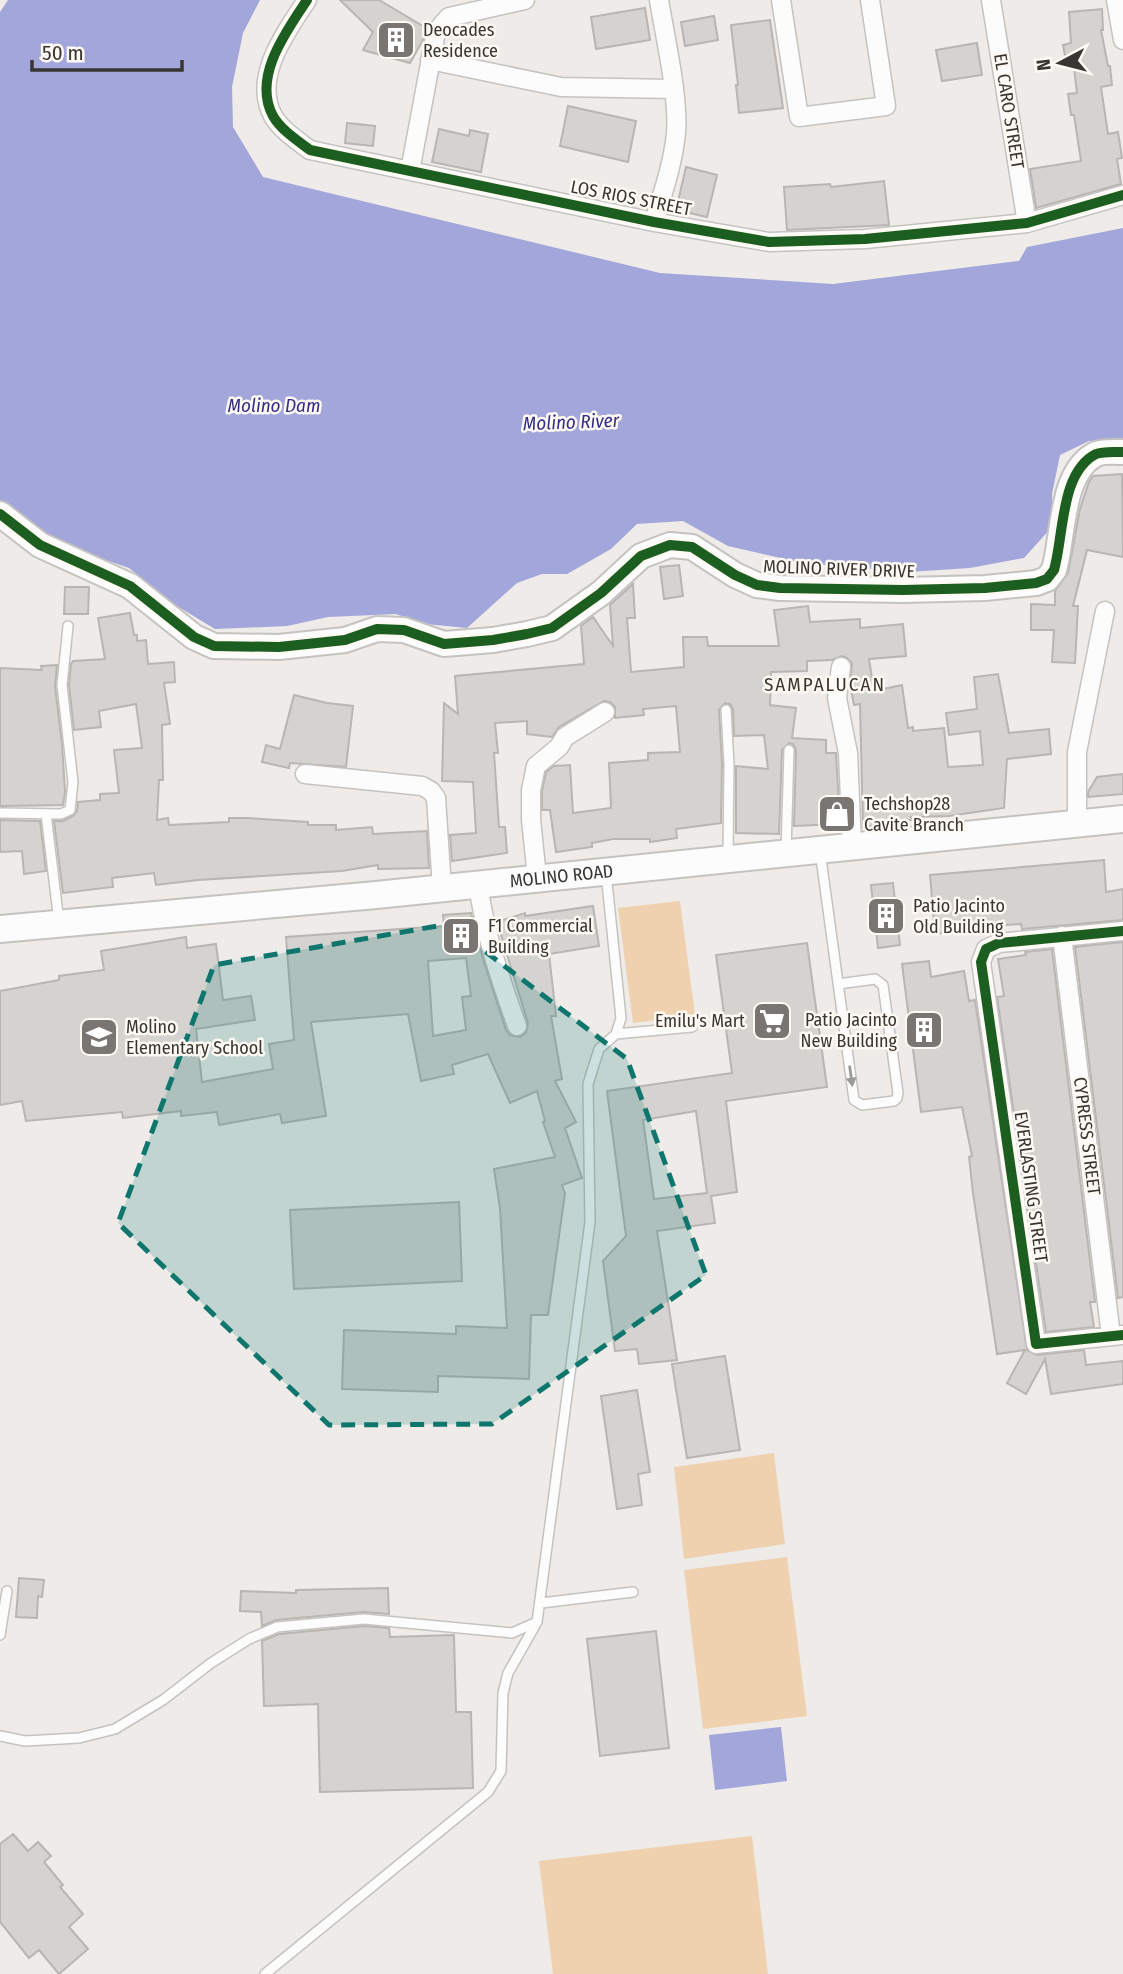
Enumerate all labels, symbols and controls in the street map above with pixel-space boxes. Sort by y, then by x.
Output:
building icon: Deocades Residence [375,19,417,61]
place label: Deocades Residence [423,19,498,62]
scale bar [32,28,182,72]
north arrow [1025,28,1095,98]
text: 50 m [42,40,84,66]
street label: EL CARO STREET [989,52,1029,171]
text: N [1032,58,1056,72]
street label: LOS RIOS STREET [569,176,694,221]
water label: Molino Dam [228,394,320,417]
water label: Molino River [522,409,621,435]
street label: MOLINO RIVER DRIVE [763,555,915,583]
district label: SAMPALUCAN [764,673,886,696]
shop icon: Techshop28 Cavite Branch [816,793,858,835]
place label: Techshop28 Cavite Branch [864,793,964,836]
street label: MOLINO ROAD [509,860,614,892]
building icon: Patio Jacinto Old Building [865,895,907,937]
place label: Patio Jacinto Old Building [913,895,1005,938]
building icon: F1 Commercial Building [440,915,482,957]
place label: F1 Commercial Building [488,915,593,958]
supermarket icon: Emilu's Mart [751,1000,793,1042]
place label: Patio Jacinto New Building [801,1009,898,1052]
building icon: Patio Jacinto New Building [903,1009,945,1051]
place label: Emilu's Mart [655,1010,745,1032]
school or university icon: Molino Elementary School [78,1016,120,1058]
place label: Molino Elementary School [126,1016,263,1059]
one-way arrow [846,1065,857,1087]
street label: CYPRESS STREET [1069,1076,1105,1197]
street label: EVERLASTING STREET [1010,1110,1053,1265]

